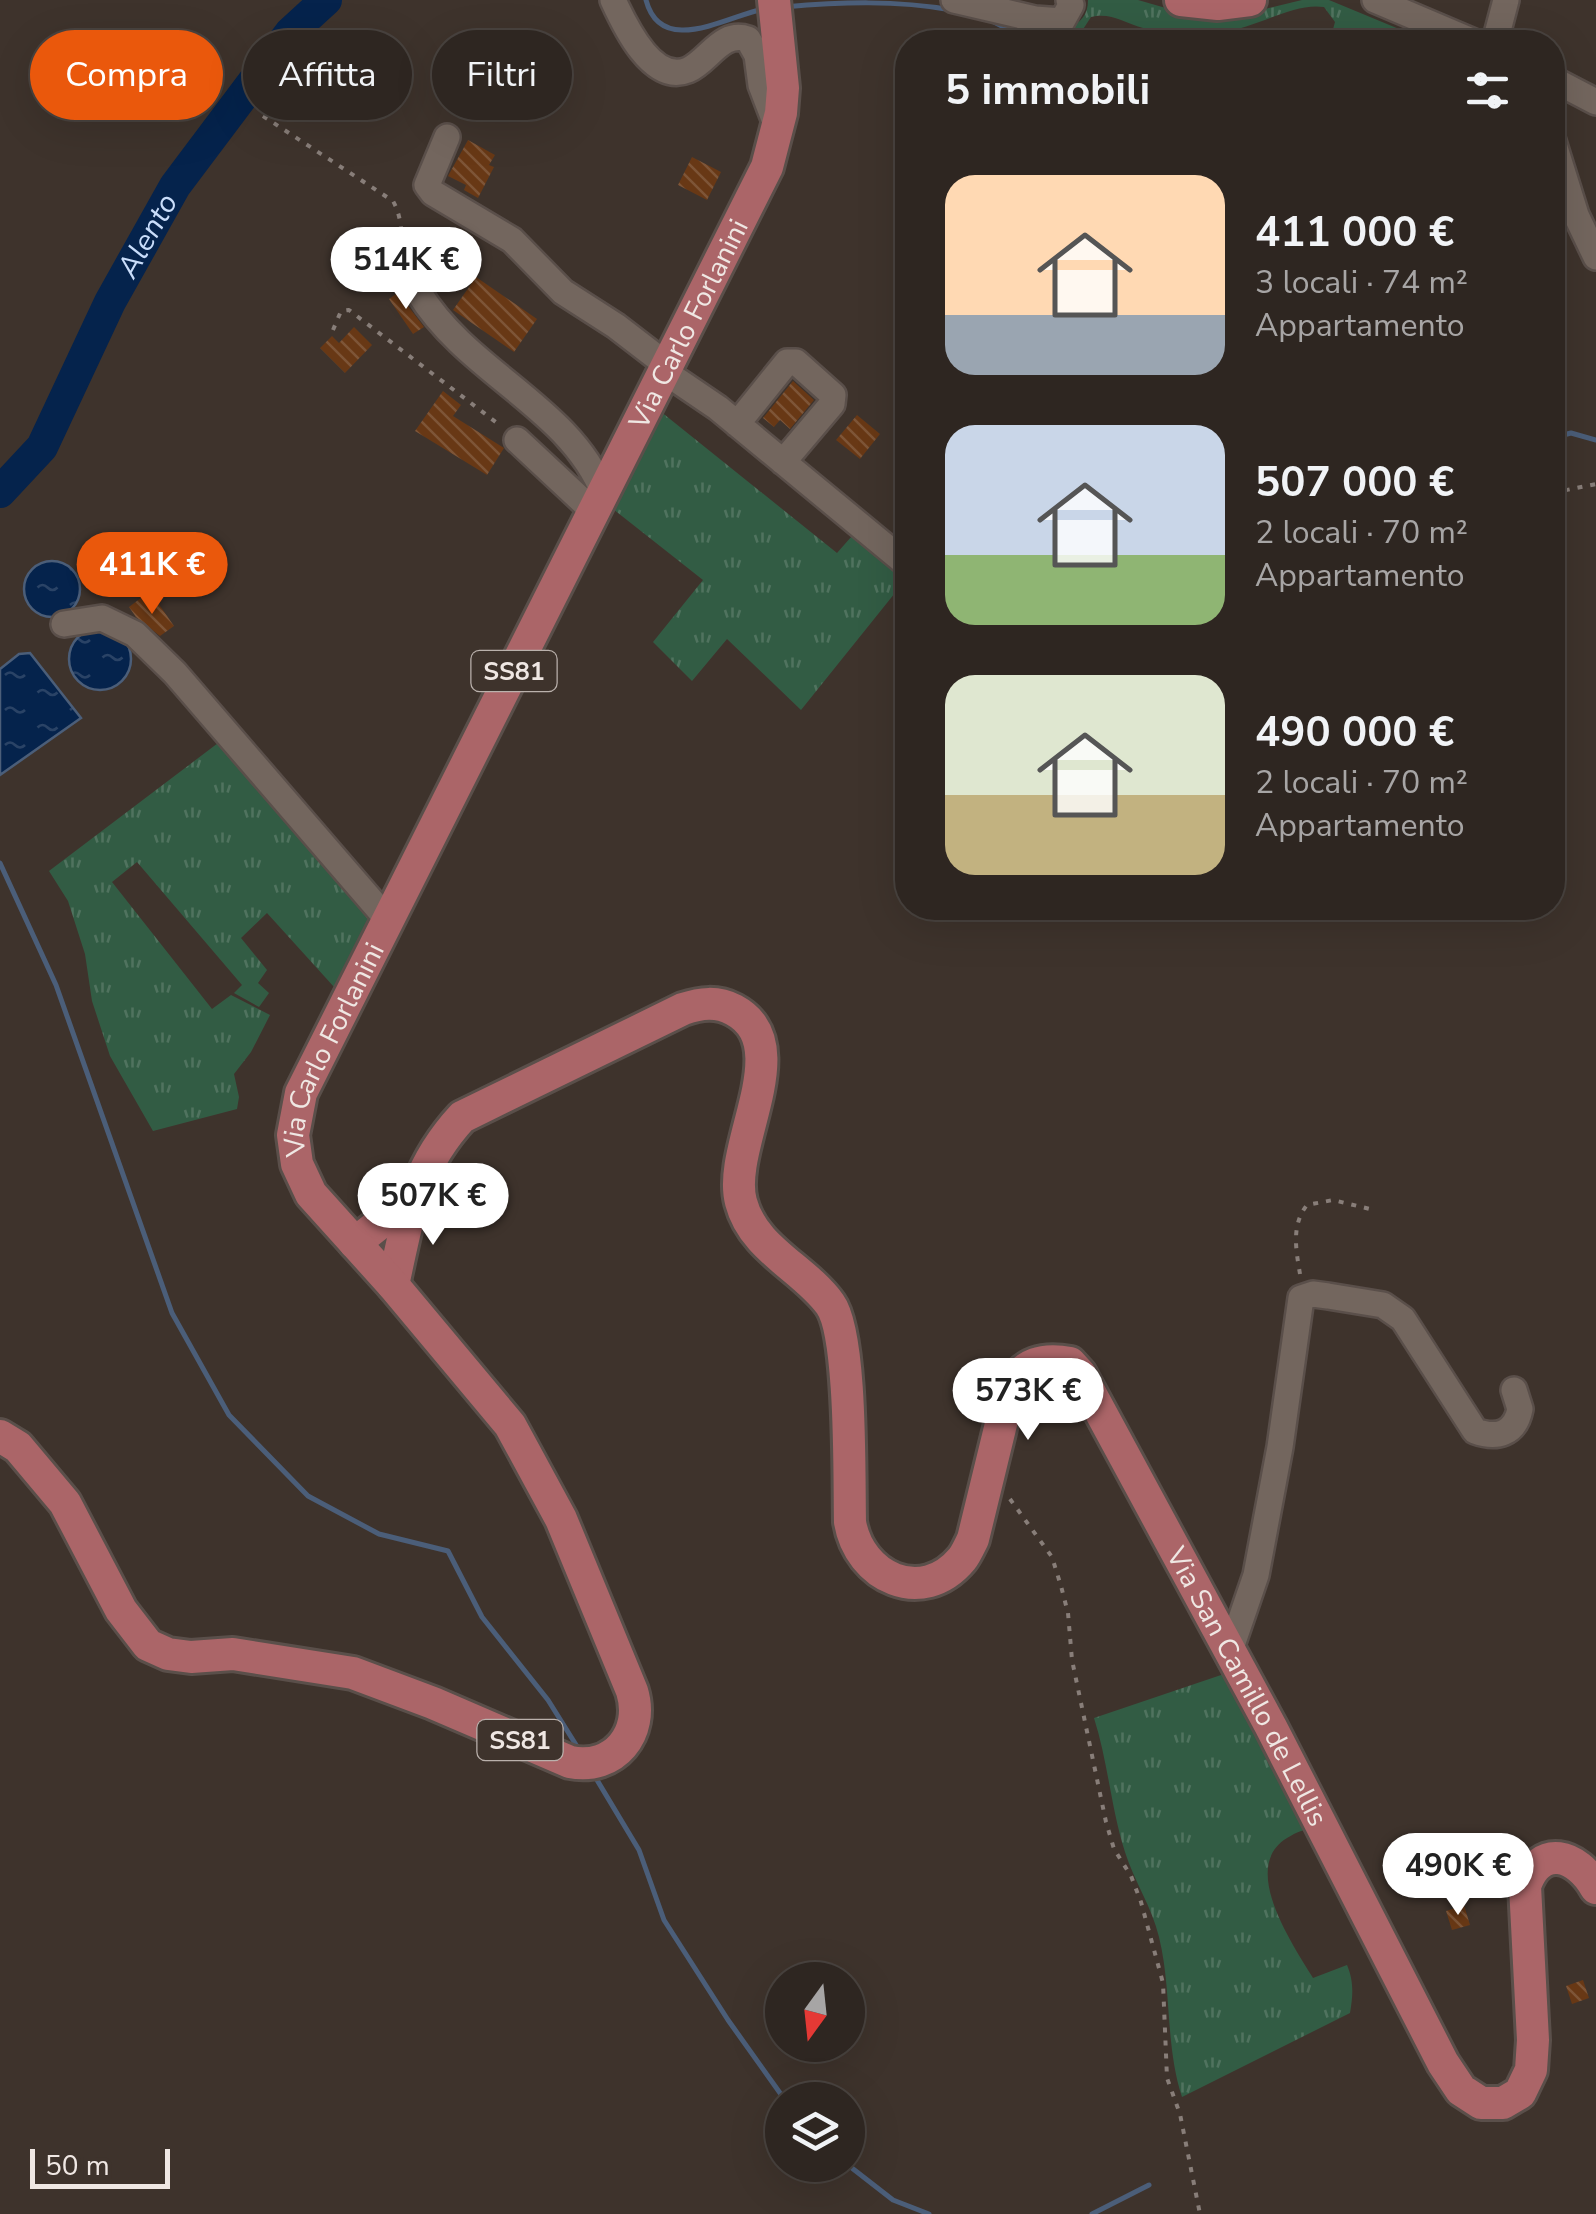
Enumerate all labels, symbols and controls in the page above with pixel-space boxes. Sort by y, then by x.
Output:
chip: Compra [30,30,223,120]
chip: Affitta [243,30,412,120]
chip: Filtri [432,30,572,120]
text: 5 immobili [945,62,1150,119]
icon: filters [1460,63,1515,118]
water label: Alento [107,186,188,286]
text: 411 000 € [1255,204,1454,261]
street label: Via Carlo Forlanini [620,213,758,437]
icon: home [1025,215,1145,335]
pin: 514K € [325,227,487,312]
text: 514K € [353,238,459,281]
text: 3 locali · 74 m² [1255,261,1468,304]
text: Appartamento [1255,304,1465,347]
text: 507 000 € [1255,454,1454,511]
icon: home [1025,465,1145,585]
text: 2 locali · 70 m² [1255,511,1468,554]
pin: 411K € [71,532,233,617]
text: 411K € [99,543,205,586]
text: Appartamento [1255,554,1465,597]
road number: SS81 [472,651,556,691]
text: 490 000 € [1255,704,1454,761]
icon: home [1025,715,1145,835]
text: 2 locali · 70 m² [1255,761,1468,804]
text: Appartamento [1255,804,1465,847]
street label: Via Carlo Forlanini [275,936,394,1160]
pin: 507K € [352,1163,514,1248]
text: 507K € [380,1174,486,1217]
pin: 573K € [947,1358,1109,1443]
text: 573K € [975,1369,1081,1412]
street label: Via San Camillo de Lellis [1157,1540,1336,1833]
road number: SS81 [478,1720,562,1760]
pin: 490K € [1377,1833,1539,1918]
text: 490K € [1405,1844,1511,1887]
north arrow [765,1962,865,2062]
map controls [765,1962,865,2182]
button: layers [765,2082,865,2182]
scale bar [30,2144,170,2188]
text: 50 m [45,2147,110,2185]

